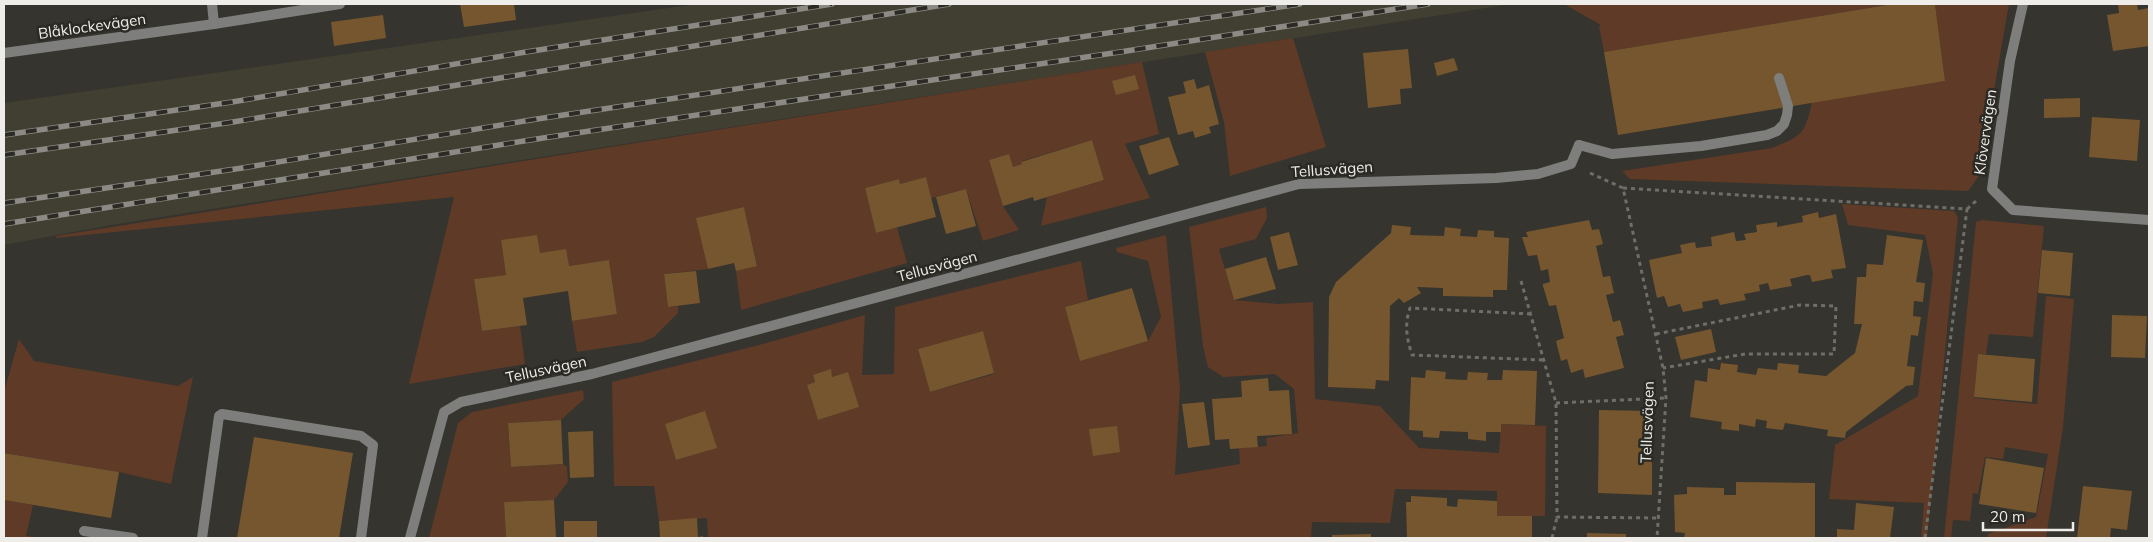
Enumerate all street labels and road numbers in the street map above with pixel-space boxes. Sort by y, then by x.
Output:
street label: Blåklockevägen [37,9,147,43]
street label: Klövervägen [1970,88,2000,176]
street label: Tellusvägen [1290,157,1374,181]
street label: Tellusvägen [895,246,979,286]
street label: Tellusvägen [504,351,588,387]
street label: Tellusvägen [1636,381,1658,463]

